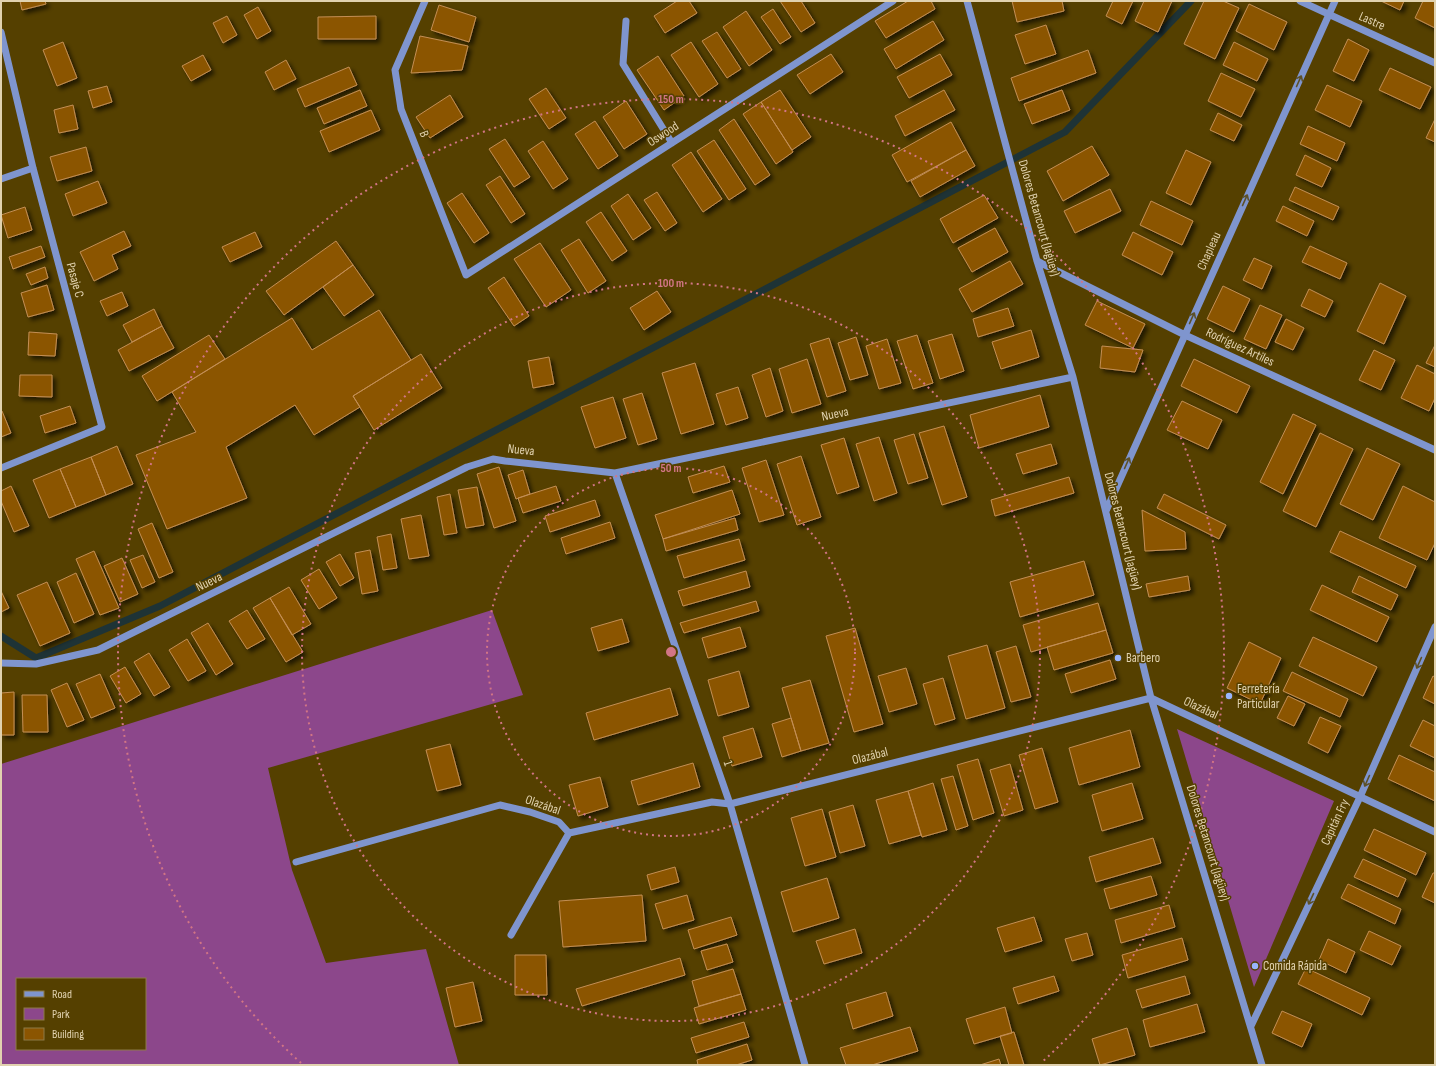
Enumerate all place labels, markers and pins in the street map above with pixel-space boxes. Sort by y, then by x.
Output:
centre of rings [664,645,678,659]
place label: Barbero [1126,650,1160,666]
marker: Barbero [1113,653,1123,663]
place label: Ferretería Particular [1237,681,1280,712]
marker: Ferretería Particular [1224,691,1234,701]
place label: Comida Rápida [1263,958,1327,974]
marker: Comida Rápida [1250,961,1260,971]

